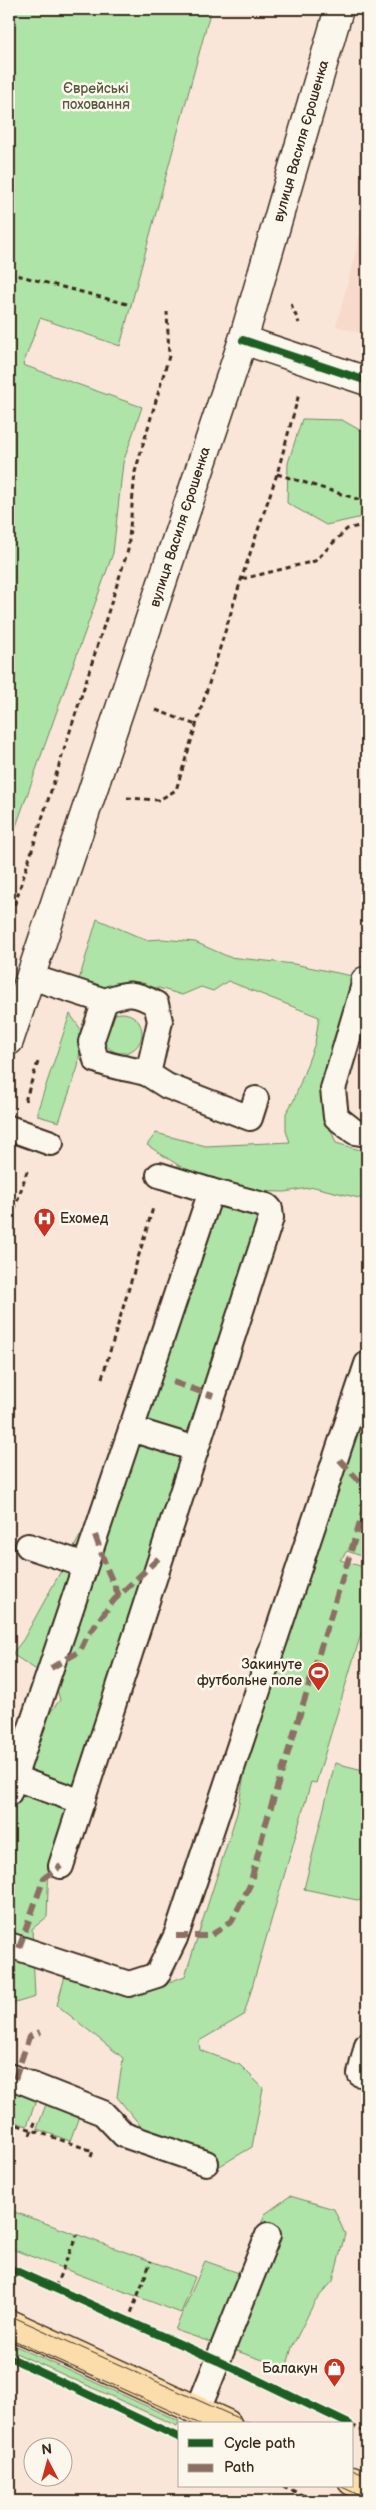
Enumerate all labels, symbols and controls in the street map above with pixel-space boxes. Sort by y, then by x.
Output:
street label: вулиця Василя Єрошенка [270,57,332,224]
park label: Єврейські поховання [62,80,130,113]
street label: вулиця Василя Єрошенка [146,444,214,609]
hospital icon: Ехомед [32,1206,56,1237]
place label: Ехомед [60,1210,109,1227]
place label: Закинуте футбольне поле [197,1656,302,1689]
sports icon: Закинуте футбольне поле [306,1660,330,1691]
shop icon: Балакун [322,2356,346,2387]
place label: Балакун [262,2360,318,2377]
legend [178,2422,354,2488]
text: Cycle path [224,2434,295,2453]
north arrow [22,2438,72,2488]
text: N [41,2441,53,2459]
text: Path [224,2458,254,2477]

